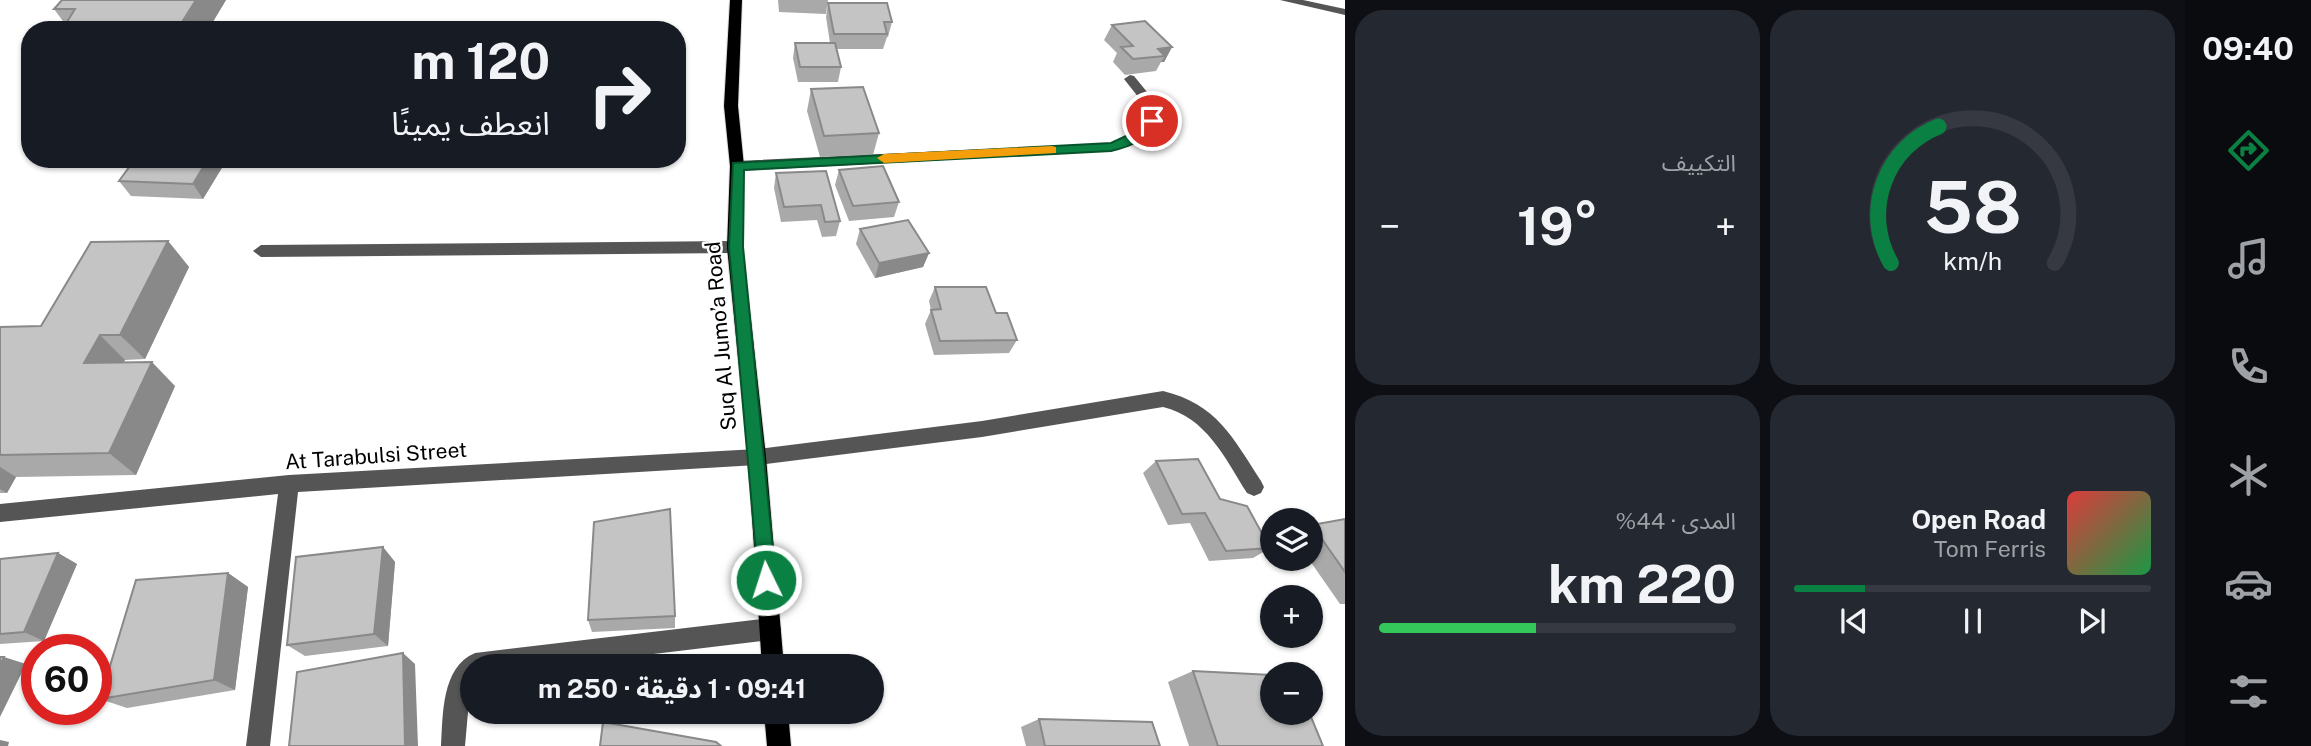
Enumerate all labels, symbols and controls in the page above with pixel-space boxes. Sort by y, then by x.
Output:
text: 09:40 [2202,30,2294,67]
text: 120 m [411,32,550,90]
icon: right [574,49,665,140]
pin [1122,91,1182,151]
icon: arrive [1133,102,1171,140]
text: انعطف يمينًا [391,105,550,142]
icon: directions [2224,126,2273,175]
text: التكييف [1662,149,1736,176]
text: 58 [1924,165,2022,250]
text: 19° [1517,196,1598,257]
text: − [1379,204,1400,249]
text: + [1715,204,1736,249]
icon: music [2224,234,2273,283]
street label: Suq Al Jumo’a Road [700,240,741,432]
text: km/h [1943,246,2002,276]
icon: phone [2224,342,2273,391]
street label: At Tarabulsi Street [284,437,468,474]
icon: climate [2224,451,2273,500]
text: Open Road [1911,504,2046,535]
text: المدى · 44% [1616,507,1736,534]
map controls [1260,508,1323,725]
button: layers [1260,508,1323,571]
text: Tom Ferris [1934,535,2046,562]
position arrow [729,543,803,617]
text: 220 km [1548,554,1736,615]
icon: car [2224,559,2273,608]
button: + [1260,585,1323,648]
icon: previous [1835,602,1873,640]
icon: pause [1954,602,1992,640]
icon: next [2073,602,2111,640]
speed limit sign: 60 [21,634,112,725]
button: − [1260,662,1323,725]
icon: filters [2224,667,2273,716]
text: 09:41 · 1 دقيقة · 250 m [538,673,806,704]

